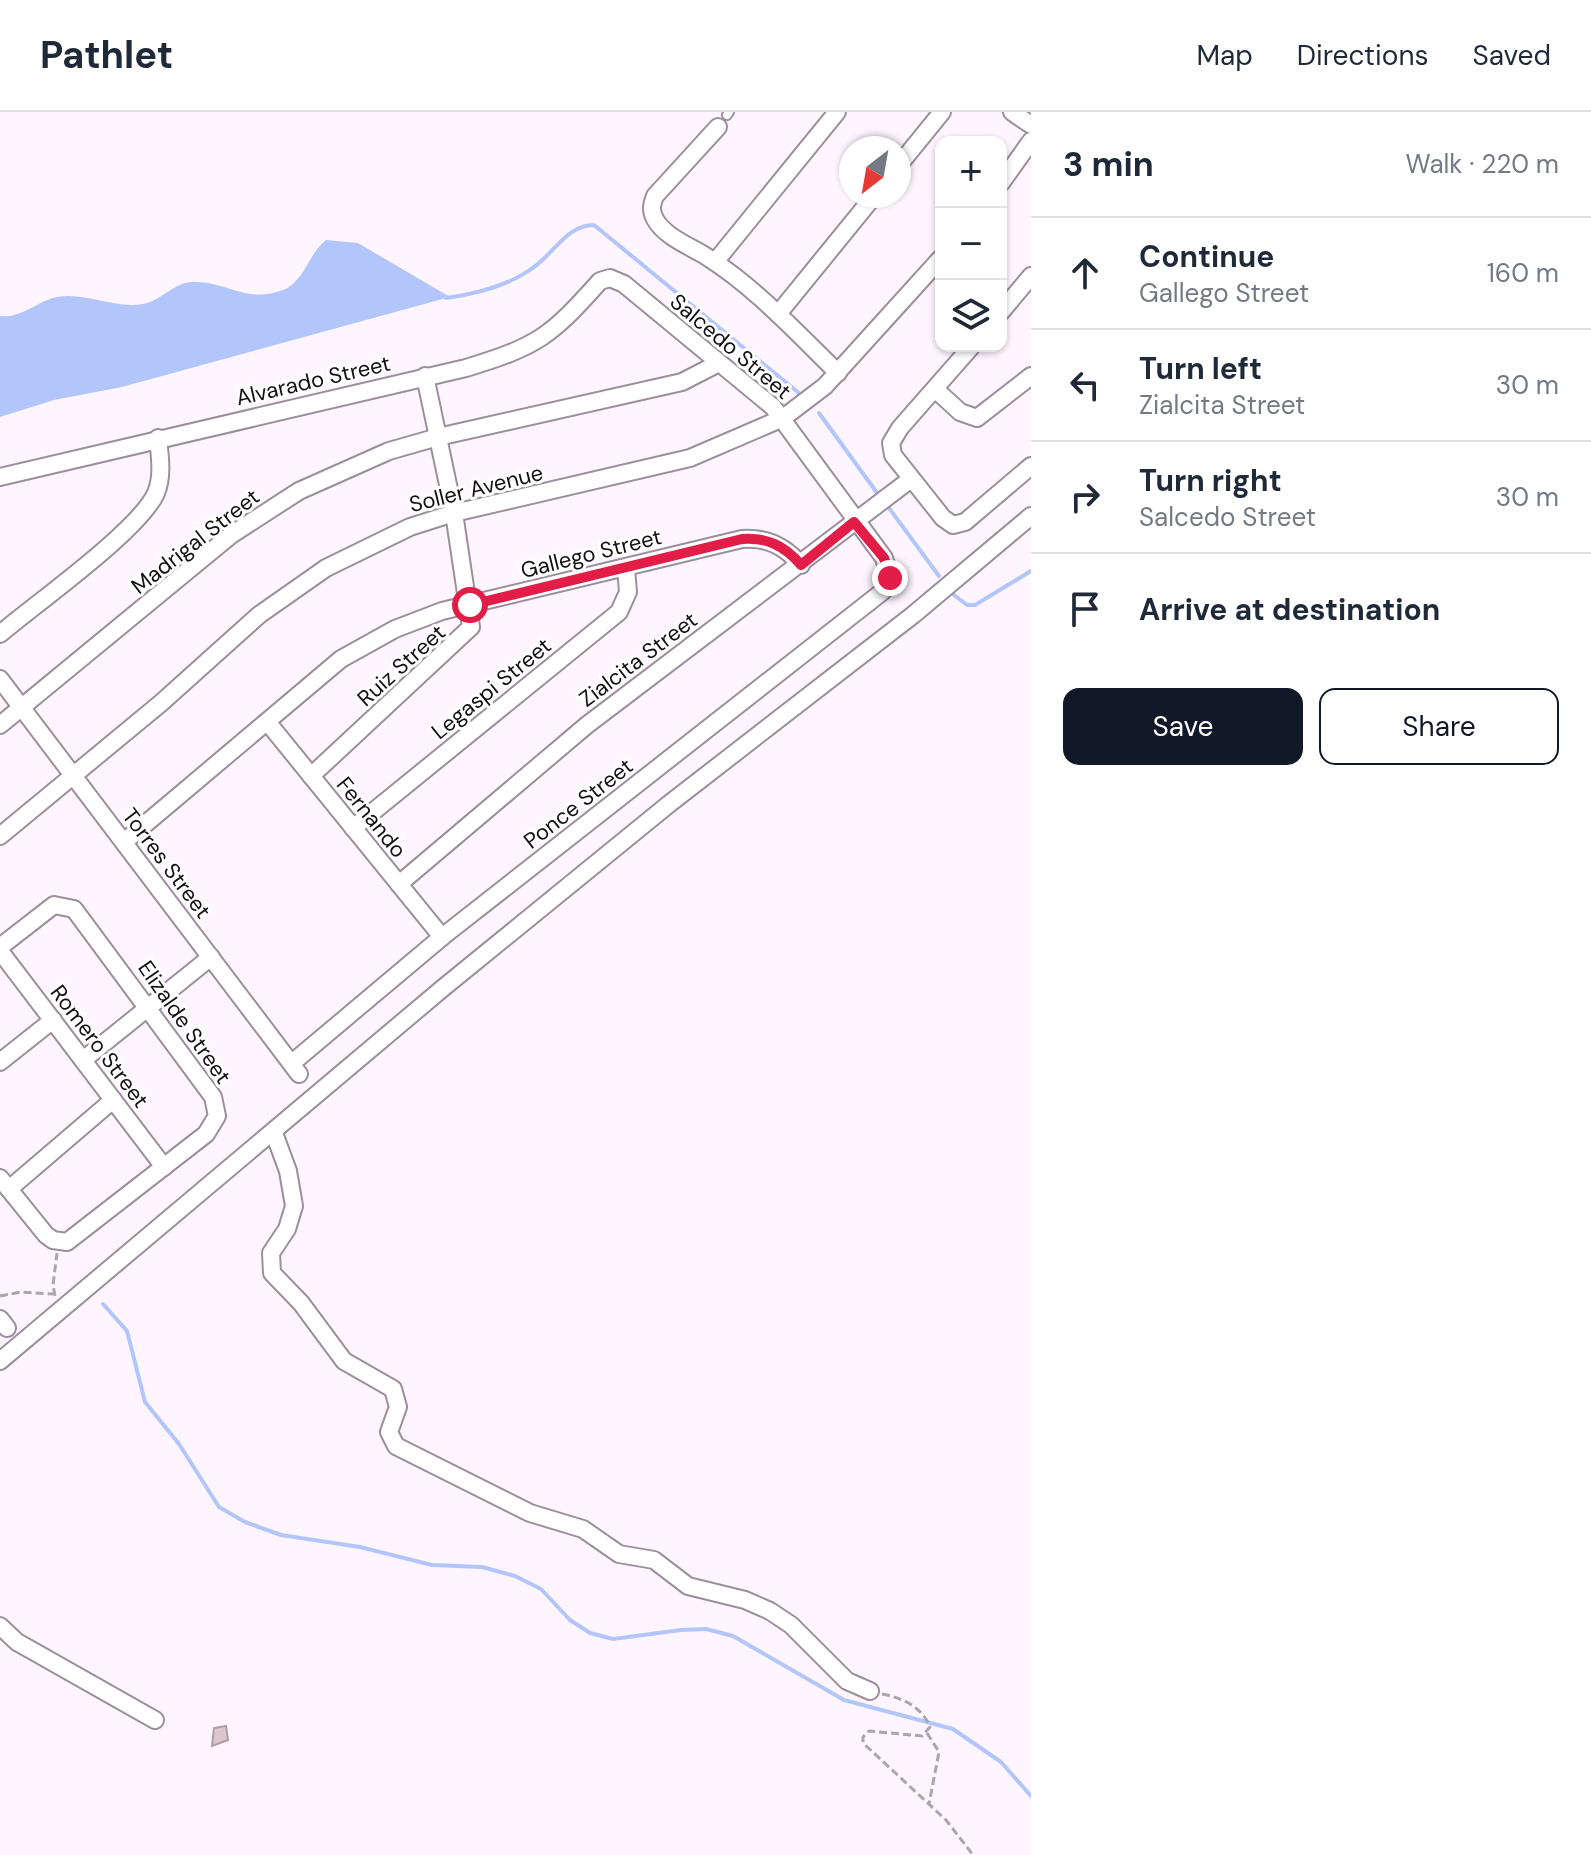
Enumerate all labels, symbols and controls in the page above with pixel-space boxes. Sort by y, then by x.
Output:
text: Pathlet [40,30,173,80]
text: Map [1196,37,1253,74]
text: Directions [1297,37,1429,74]
text: Saved [1473,37,1551,74]
north arrow [839,136,911,208]
map controls [935,136,1007,352]
button: + [935,136,1007,208]
text: 3 min [1063,142,1154,187]
text: Walk · 220 m [1406,147,1559,181]
button: − [935,208,1007,280]
text: Continue [1139,237,1274,276]
icon: ahead [1063,251,1107,295]
text: 160 m [1487,256,1559,290]
text: Gallego Street [1139,276,1309,310]
button: layers [935,280,1007,352]
street label: Salcedo Street [664,287,797,406]
street label: Alvarado Street [233,349,393,412]
text: Turn left [1139,349,1262,388]
icon: left [1063,363,1107,407]
text: 30 m [1496,368,1559,402]
text: Zialcita Street [1139,388,1305,422]
street label: Soller Avenue [406,458,546,519]
text: Turn right [1139,461,1282,500]
icon: right [1063,475,1107,519]
text: 30 m [1496,480,1559,514]
street label: Madrigal Street [125,482,265,601]
text: Salcedo Street [1139,500,1316,534]
street label: Gallego Street [518,522,664,585]
route end [872,560,908,596]
route start [452,587,488,623]
icon: arrive [1063,587,1107,631]
text: Arrive at destination [1139,590,1440,629]
street label: Zialcita Street [573,605,703,713]
street label: Ruiz Street [351,618,452,713]
street label: Legaspi Street [425,631,557,746]
button: Save [1063,688,1303,765]
button: Share [1319,688,1559,765]
street label: Ponce Street [518,752,639,855]
street label: Fernando [330,771,413,864]
street label: Torres Street [116,802,218,924]
street label: Elizalde Street [131,955,238,1090]
street label: Romero Street [44,979,155,1114]

